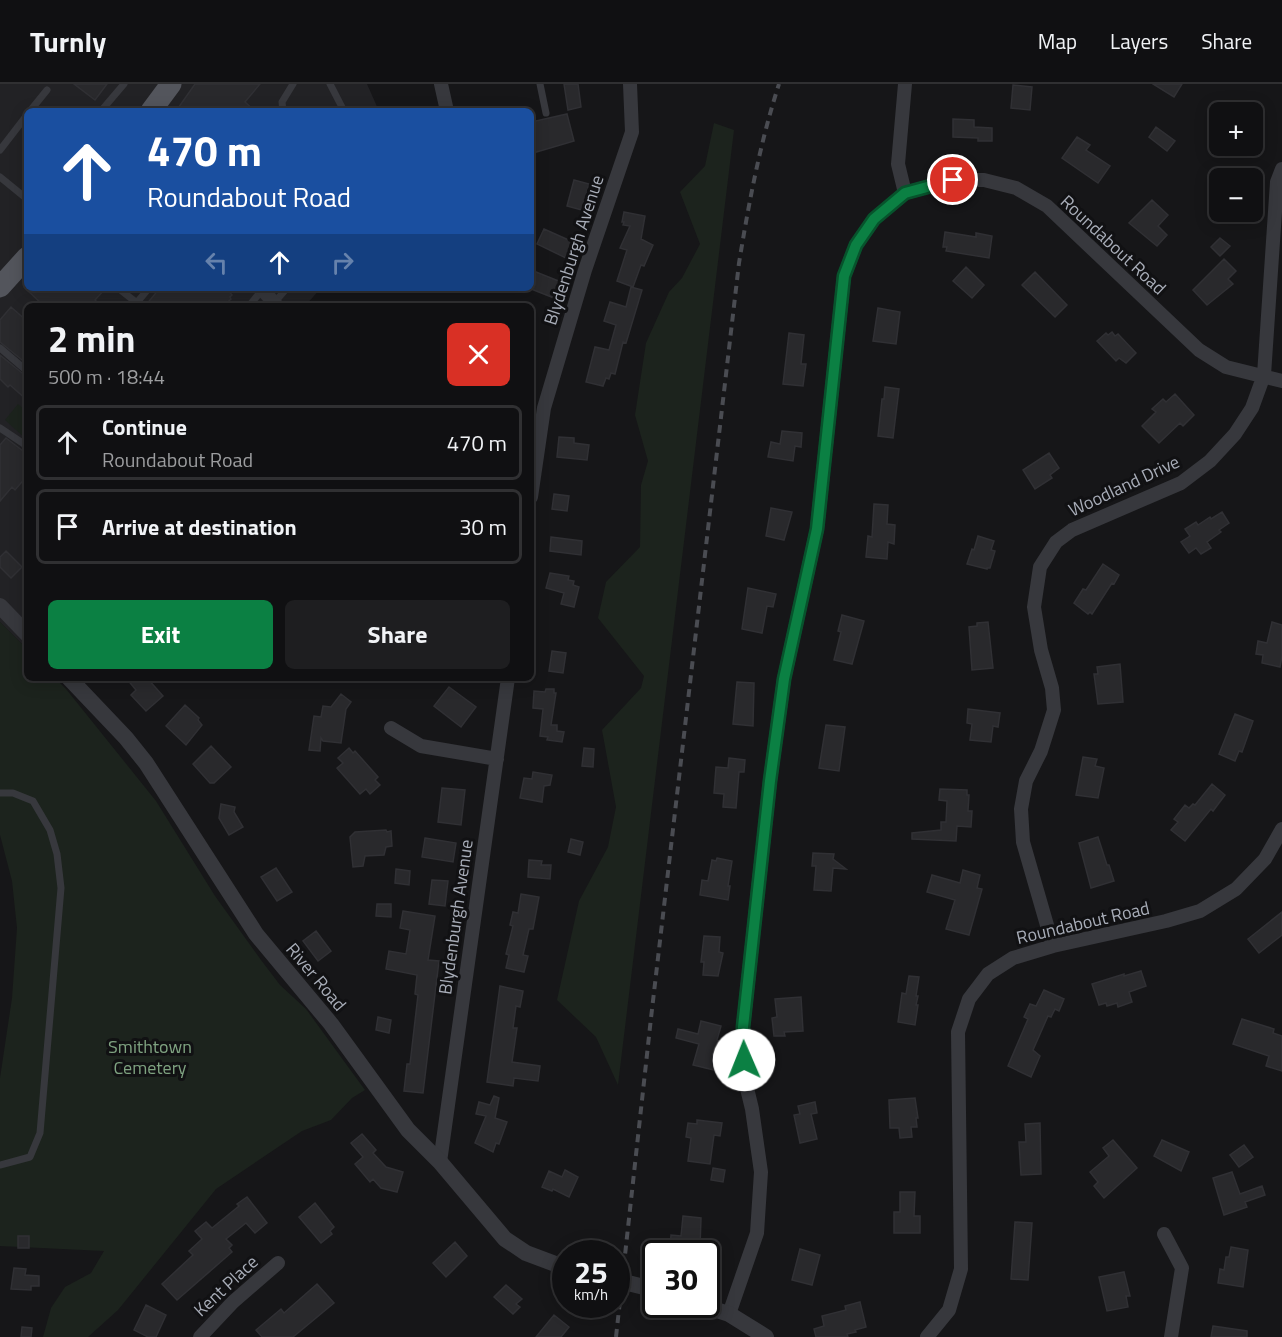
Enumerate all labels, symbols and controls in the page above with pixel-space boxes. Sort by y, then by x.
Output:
text: Turnly [30,20,106,63]
text: Map [1038,25,1077,57]
text: Layers [1110,25,1168,57]
text: Share [1201,25,1252,57]
map controls [1209,102,1263,222]
button: + [1209,102,1263,156]
text: 470 m [147,118,262,182]
icon: ahead [48,132,126,210]
pin [927,154,978,205]
icon: arrive [936,163,969,196]
button: − [1209,168,1263,222]
street label: Blydenburgh Avenue [537,171,611,328]
text: Roundabout Road [147,176,351,217]
street label: Roundabout Road [1054,188,1172,301]
icon: left [200,246,233,279]
icon: ahead [263,246,296,279]
icon: right [326,246,359,279]
text: 2 min [48,311,135,366]
button: close [447,323,510,386]
text: 500 m · 18:44 [48,361,165,392]
text: Continue [102,410,187,444]
icon: ahead [51,426,84,459]
text: 470 m [447,426,507,460]
text: Roundabout Road [102,444,253,475]
street label: Woodland Drive [1064,448,1184,523]
icon: arrive [51,510,84,543]
text: Arrive at destination [102,510,297,544]
text: 30 m [459,510,507,544]
button: Exit [48,600,273,669]
button: Share [285,600,510,669]
street label: Blydenburgh Avenue [431,838,480,996]
street label: Roundabout Road [1014,894,1152,951]
street label: River Road [280,937,353,1017]
position arrow [712,1028,776,1092]
park label: Smithtown Cemetery [108,1033,192,1081]
speed limit sign: 30 [642,1240,720,1318]
street label: Kent Place [187,1249,264,1323]
text: 25 [574,1249,608,1295]
text: km/h [574,1283,608,1306]

